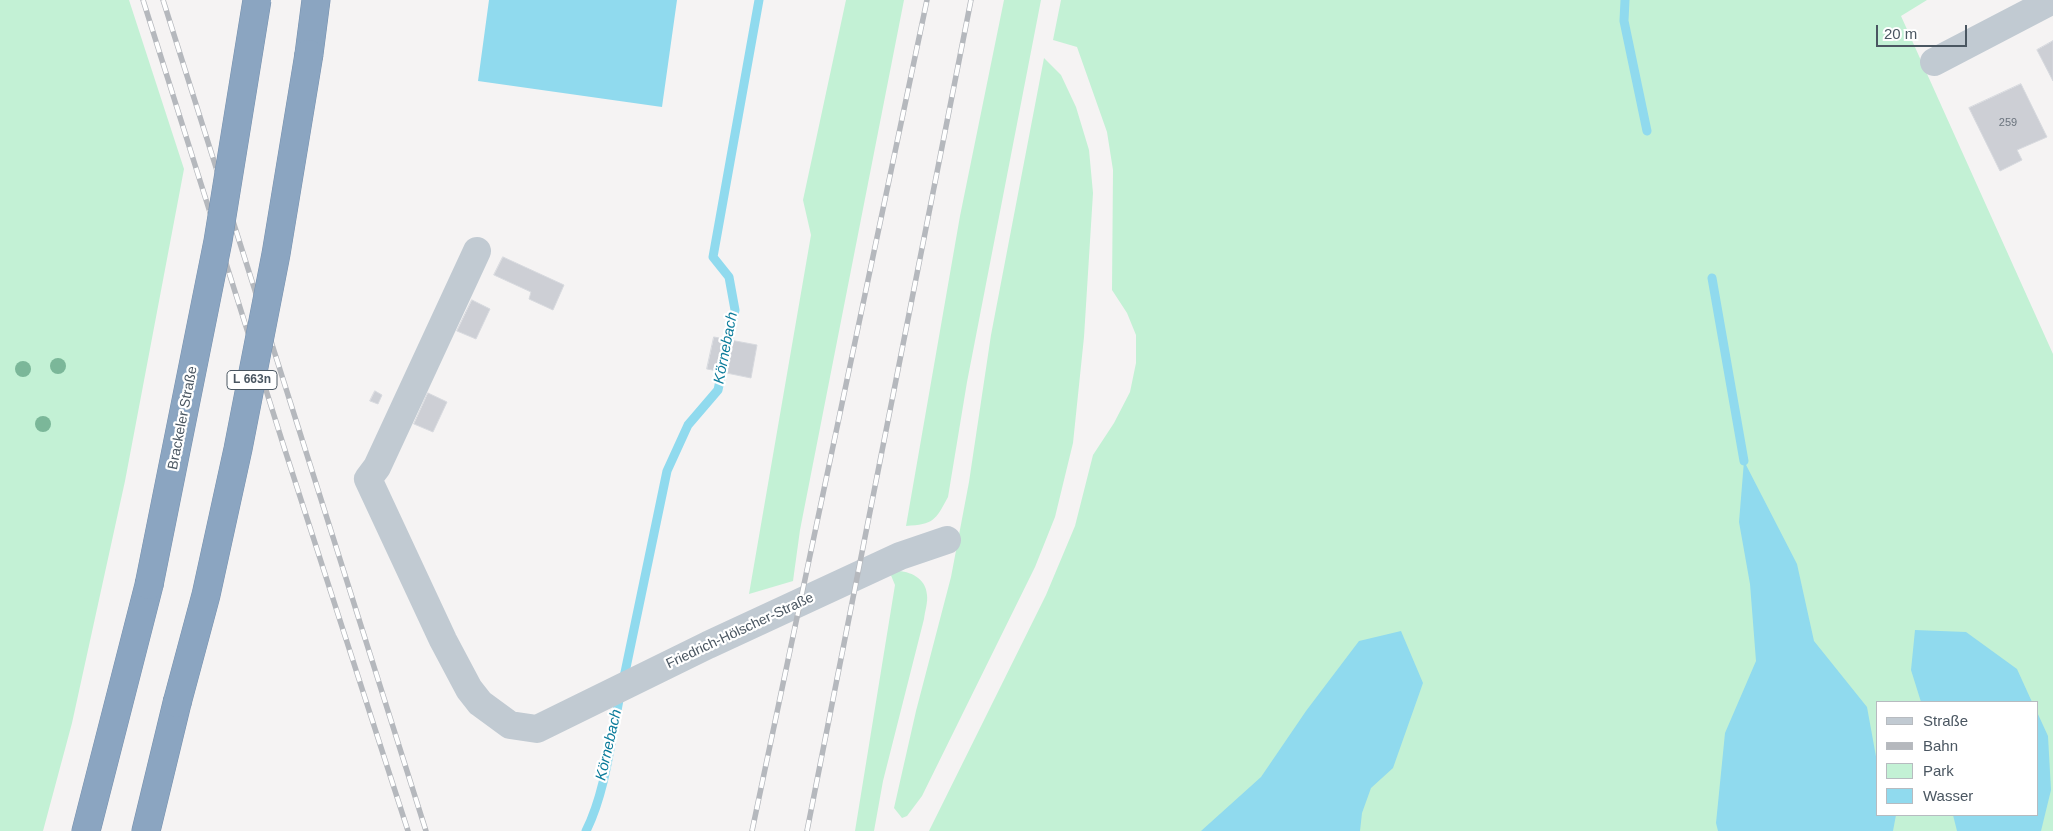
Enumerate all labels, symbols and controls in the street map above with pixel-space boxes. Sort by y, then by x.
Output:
scale bar [1878,15,1969,47]
text: 20 m [1884,25,1917,42]
house number: 259 [1999,116,2017,130]
water label: Körnebach [710,311,742,385]
street label: Brackeler Straße [165,365,201,471]
road number: L 663n [227,370,277,390]
street label: Friedrich-Hölscher-Straße [663,589,817,673]
legend [1876,701,2038,816]
water label: Körnebach [592,708,626,782]
text: Straße [1923,712,1968,729]
text: Bahn [1923,737,1958,754]
text: Park [1923,762,1954,779]
text: Wasser [1923,787,1973,804]

